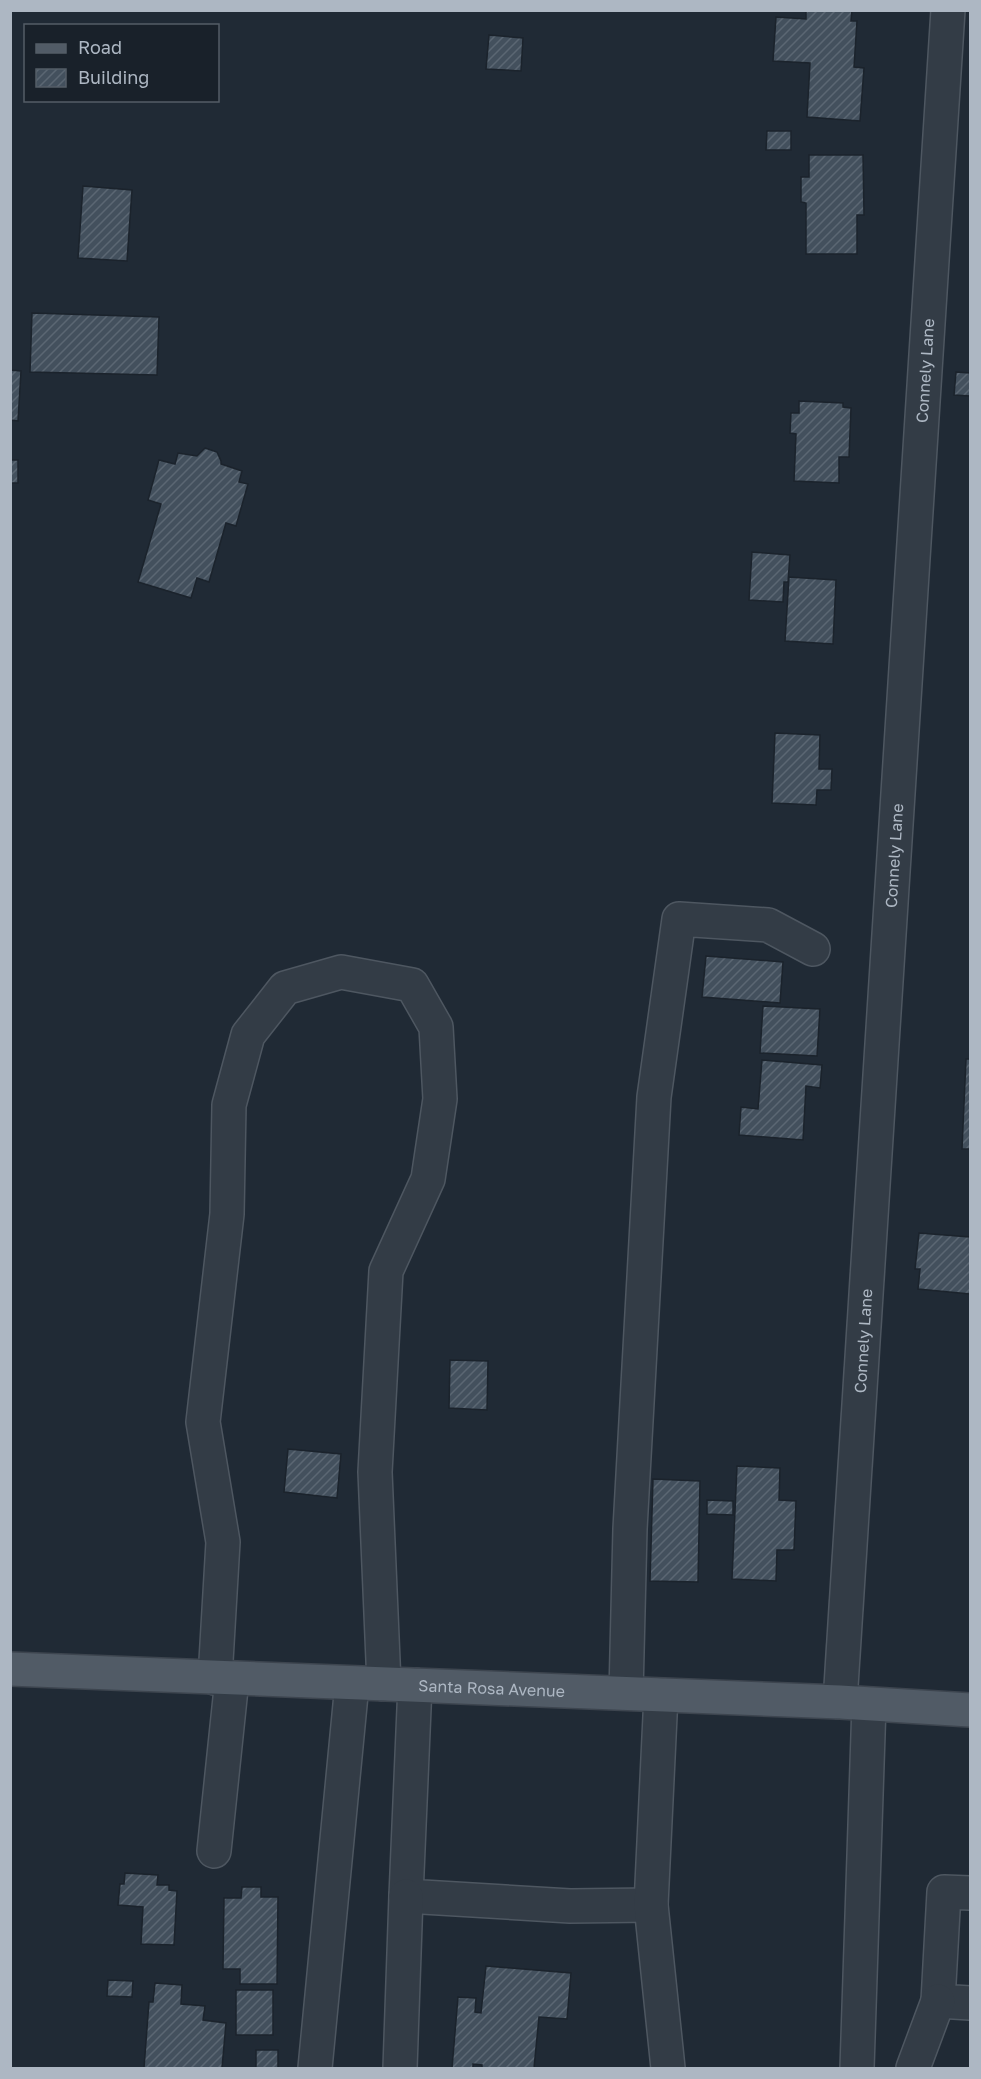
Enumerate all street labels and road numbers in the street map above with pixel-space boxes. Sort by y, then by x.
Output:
street label: Connely Lane [912,318,938,424]
street label: Connely Lane [881,803,907,909]
street label: Connely Lane [850,1288,876,1394]
street label: Santa Rosa Avenue [418,1675,565,1701]

